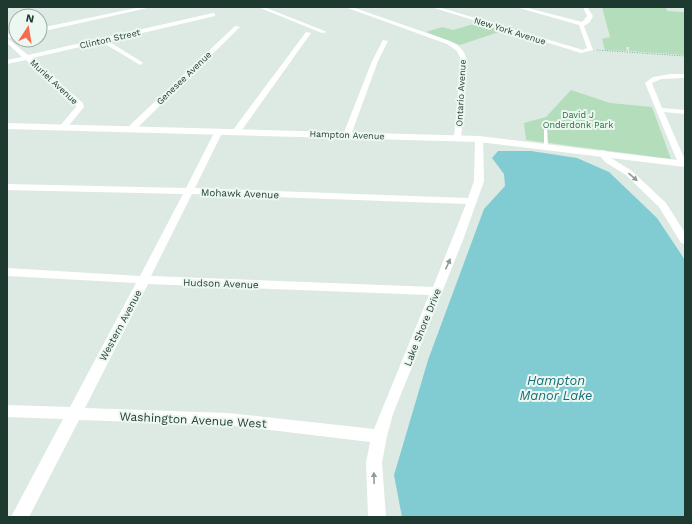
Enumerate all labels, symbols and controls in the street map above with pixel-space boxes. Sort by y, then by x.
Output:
north arrow [8,8,48,48]
text: N [25,12,35,26]
street label: New York Avenue [473,15,547,47]
street label: Clinton Street [79,27,141,51]
street label: Genesee Avenue [155,49,213,107]
street label: Muriel Avenue [28,57,80,107]
street label: Ontario Avenue [454,59,468,127]
park label: David J Onderdonk Park [543,110,613,130]
street label: Hampton Avenue [309,129,385,141]
one-way arrow [627,172,638,181]
street label: Mohawk Avenue [201,187,280,200]
one-way arrow [445,258,451,269]
street label: Hudson Avenue [183,277,259,290]
street label: Lake Shore Drive [402,286,443,368]
street label: Western Avenue [97,288,144,363]
water label: Hampton Manor Lake [520,373,592,403]
street label: Washington Avenue West [119,409,267,431]
one-way arrow [371,471,377,484]

